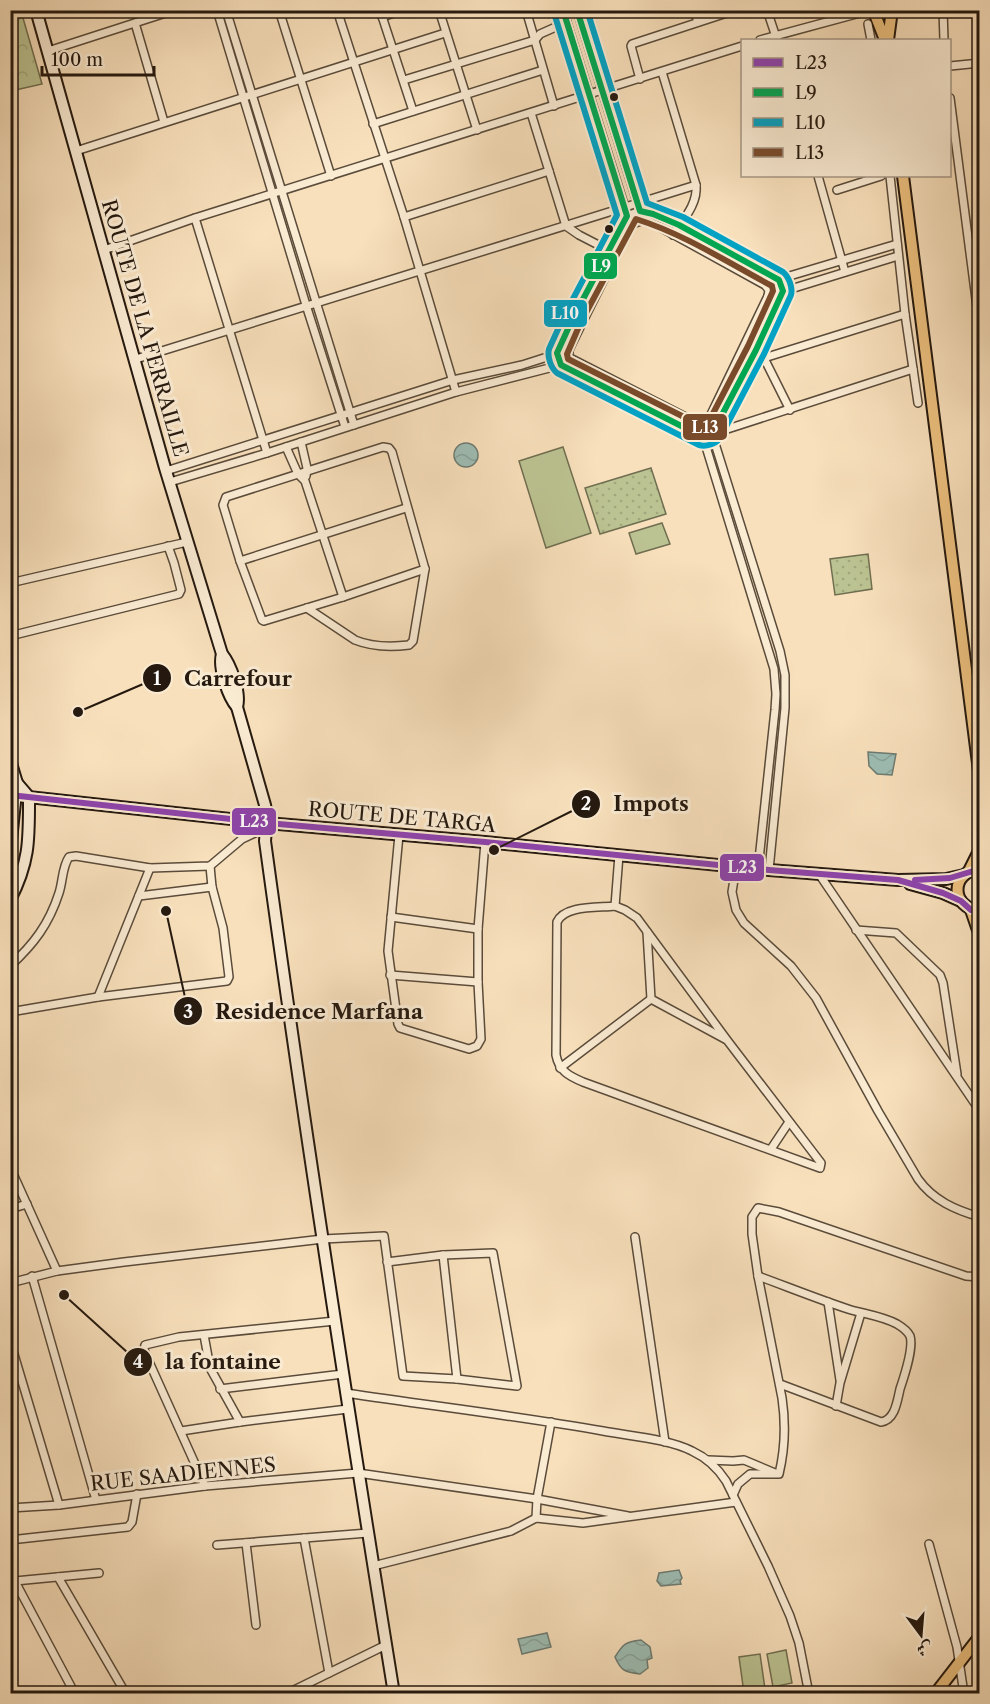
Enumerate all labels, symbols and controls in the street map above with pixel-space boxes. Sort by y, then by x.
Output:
scale bar [42,39,154,77]
legend [741,39,951,177]
text: 100 m [51,49,103,71]
text: L23 [795,52,827,74]
text: L9 [795,82,817,104]
unlabelled marker [608,91,620,103]
text: L10 [795,112,826,134]
text: L13 [795,142,824,164]
street label: ROUTE DE LA FERRAILLE [97,197,193,459]
unlabelled marker [603,223,615,235]
line badge: L9 [583,252,618,280]
text: L9 [591,256,611,276]
line badge: L10 [543,299,588,328]
text: L10 [551,303,579,323]
line badge: L13 [682,413,728,441]
text: L13 [691,417,719,437]
callout: Carrefour [142,659,304,698]
text: Carrefour [184,666,293,691]
text: 1 [153,668,161,690]
callout: Impots [571,784,700,823]
text: Impots [613,791,689,816]
text: 2 [581,793,591,815]
street label: ROUTE DE TARGA [307,797,498,837]
line badge: L23 [231,807,277,836]
text: L23 [239,811,269,831]
line badge: L23 [719,853,765,882]
text: L23 [727,857,757,877]
callout: Residence Marfana [173,992,435,1031]
text: Residence Marfana [215,999,424,1024]
text: 3 [183,1001,193,1023]
callout: la fontaine [123,1342,293,1381]
text: la fontaine [165,1349,281,1374]
text: 4 [133,1351,143,1373]
street label: RUE SAADIENNES [89,1452,277,1496]
north arrow [891,1605,951,1665]
text: ش [915,1638,936,1661]

